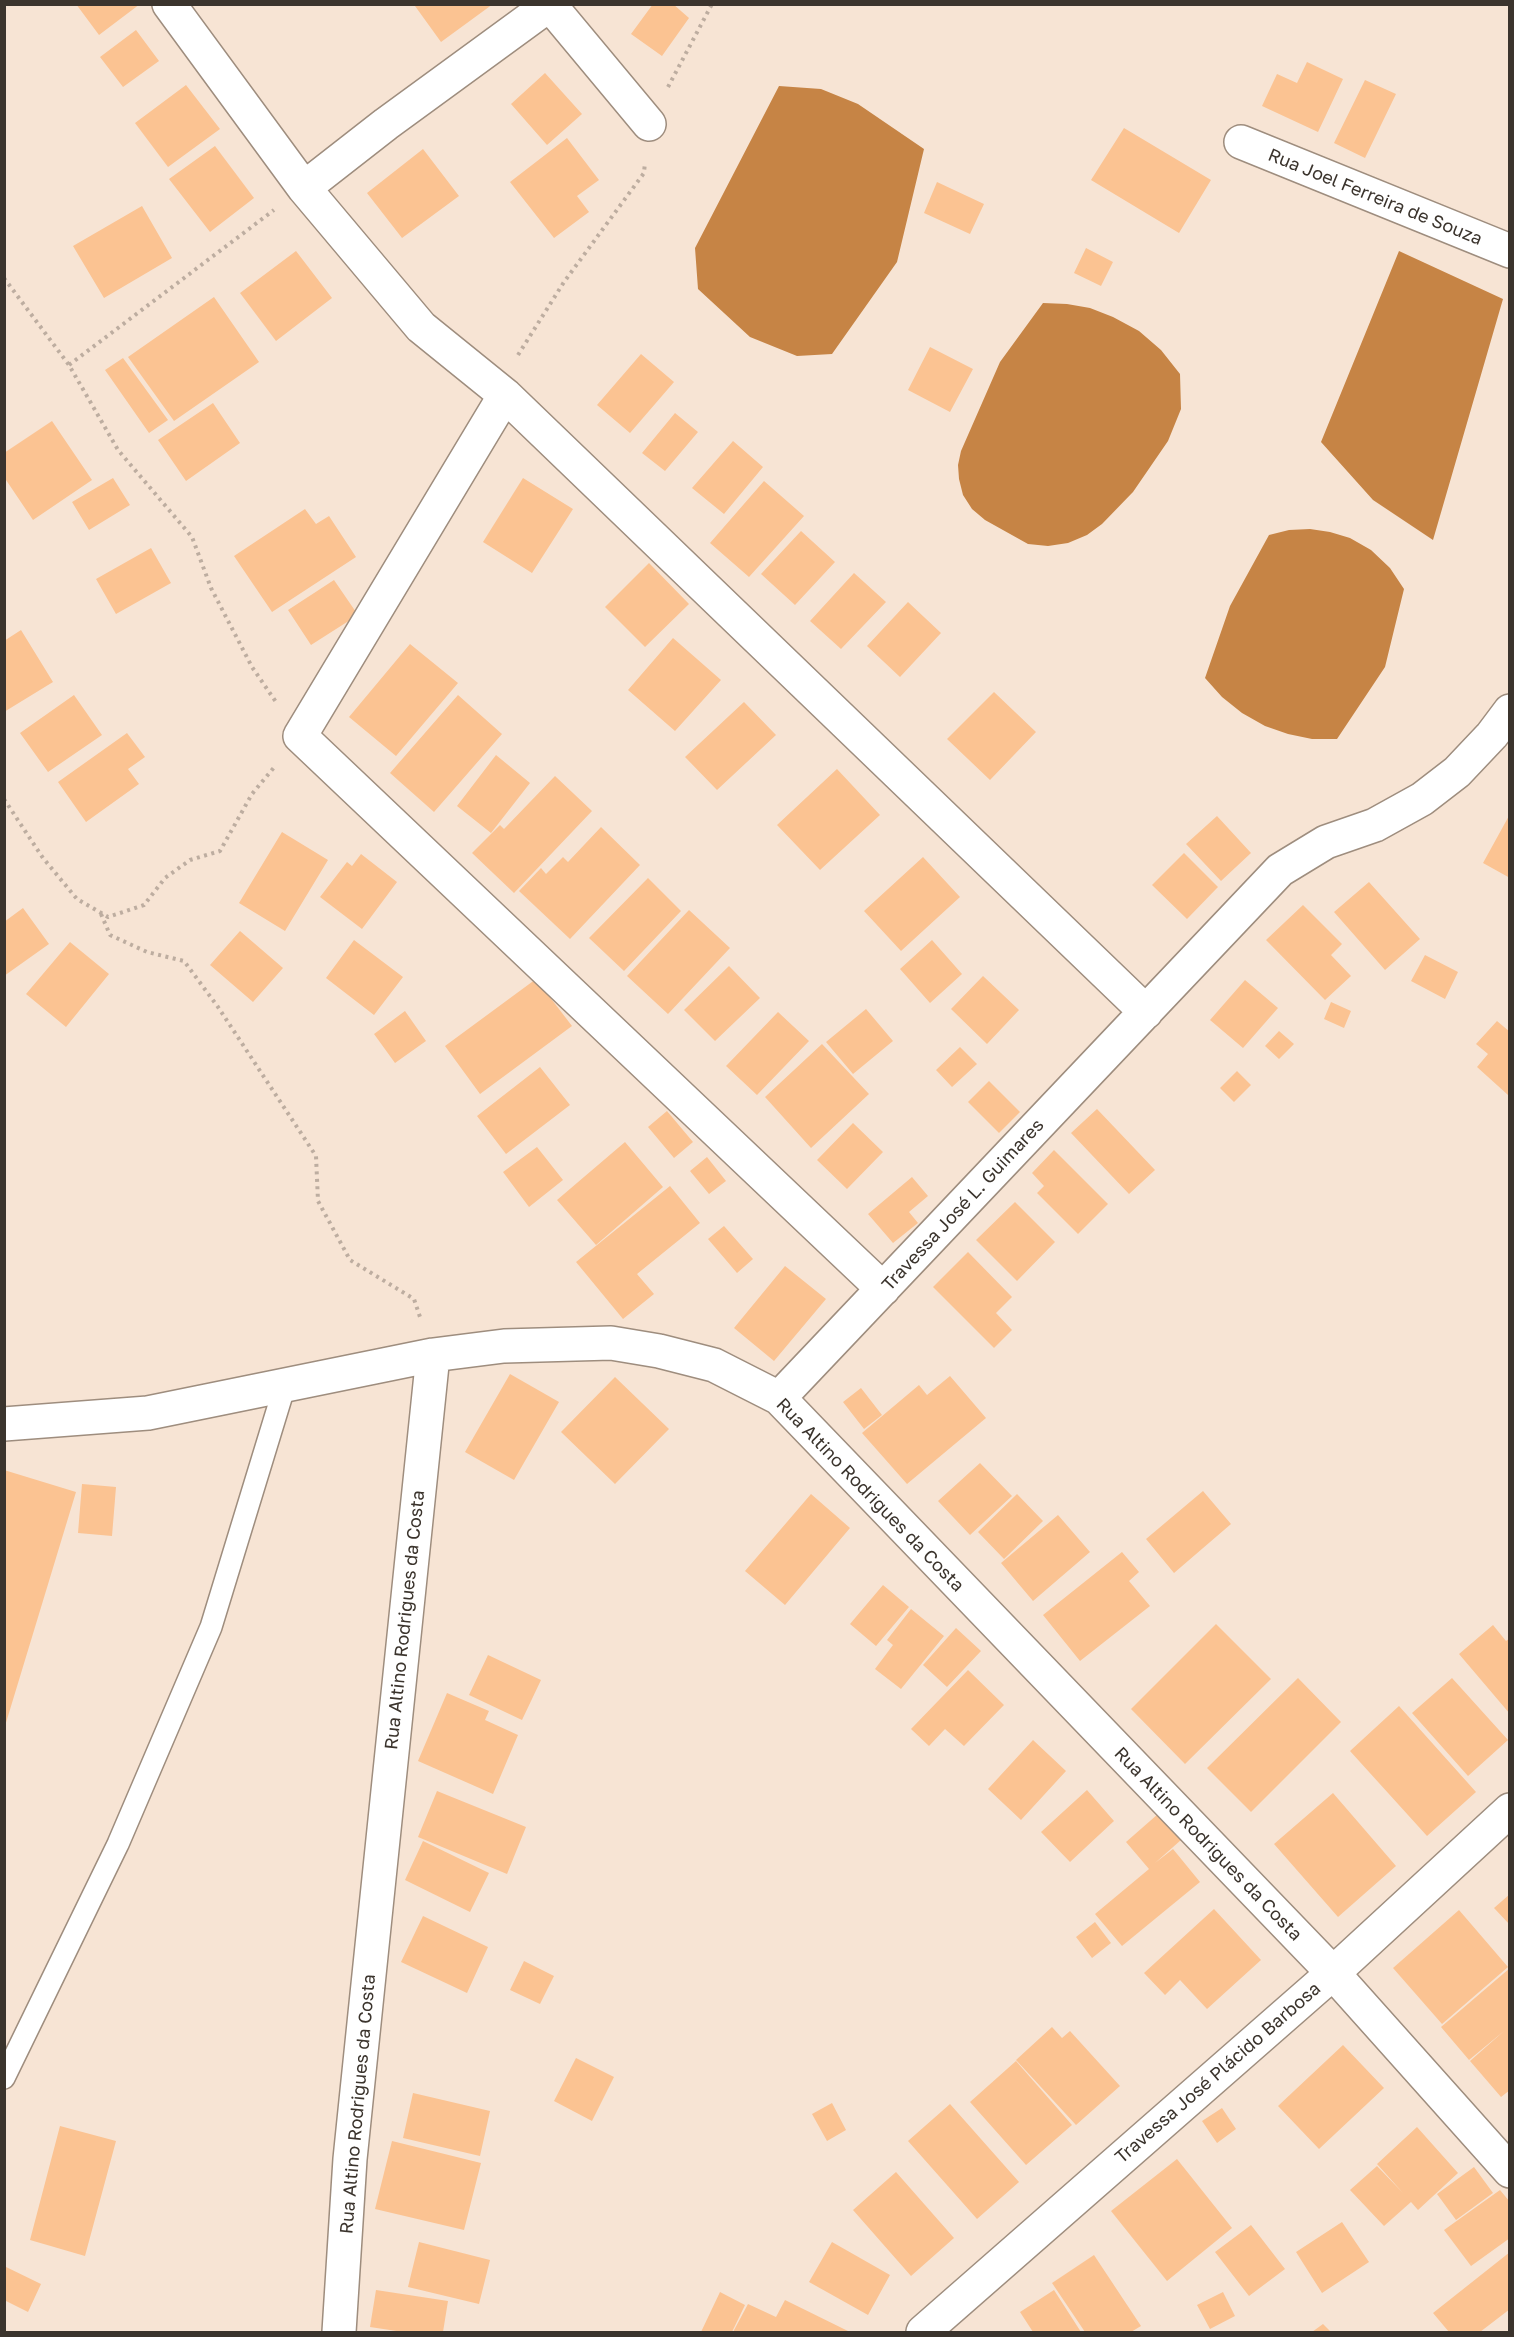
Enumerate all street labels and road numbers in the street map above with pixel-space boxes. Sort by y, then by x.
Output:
street label: Rua Joel Ferreira de Souza [1265,144,1485,250]
street label: Travessa José L. Guimares [878,1115,1048,1295]
street label: Rua Altino Rodrigues da Costa [772,1394,968,1596]
street label: Rua Altino Rodrigues da Costa [381,1489,429,1751]
street label: Rua Altino Rodrigues da Costa [1110,1743,1306,1945]
street label: Rua Altino Rodrigues da Costa [336,1973,380,2235]
street label: Travessa José Plácido Barbosa [1111,1978,1325,2168]

